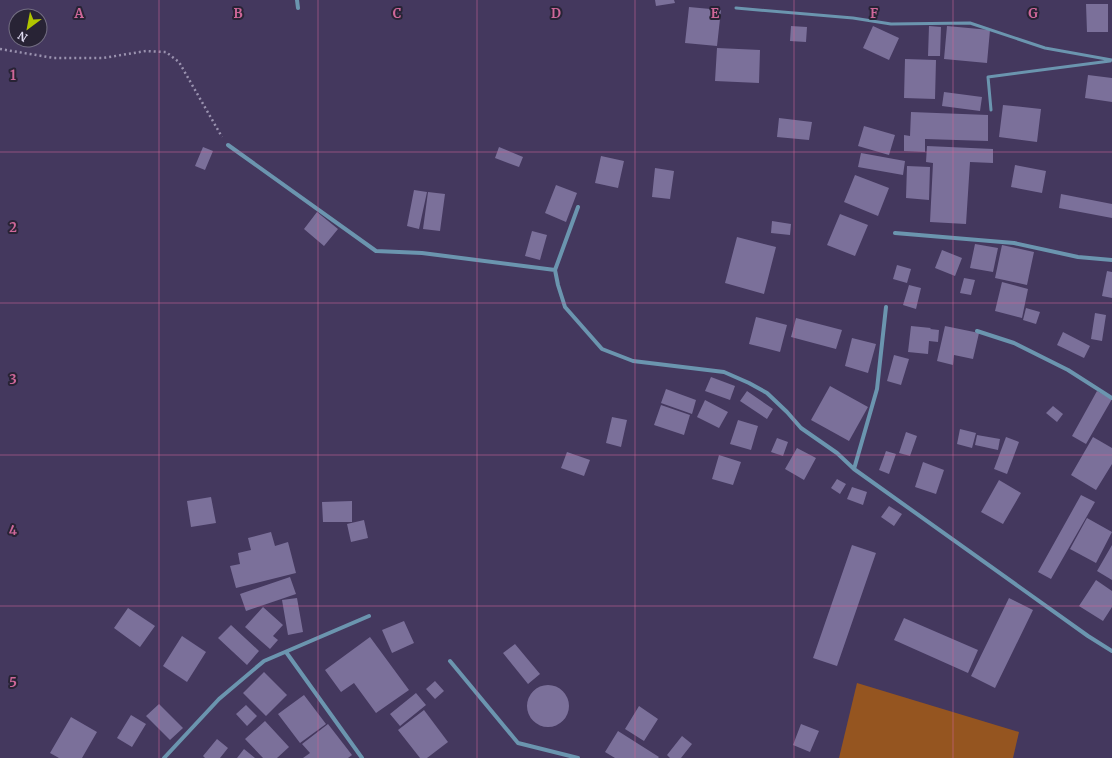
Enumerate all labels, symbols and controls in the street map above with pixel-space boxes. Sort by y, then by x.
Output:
text: A [73,5,84,22]
text: B [233,5,243,22]
text: C [393,5,402,22]
text: D [551,5,561,22]
text: E [711,5,720,22]
text: F [870,5,878,22]
text: G [1028,5,1038,22]
north arrow [8,8,48,48]
text: N [15,28,30,45]
text: 1 [10,67,16,84]
text: 2 [9,219,17,236]
text: 3 [9,371,17,388]
text: 4 [9,522,18,539]
text: 5 [9,674,17,691]

